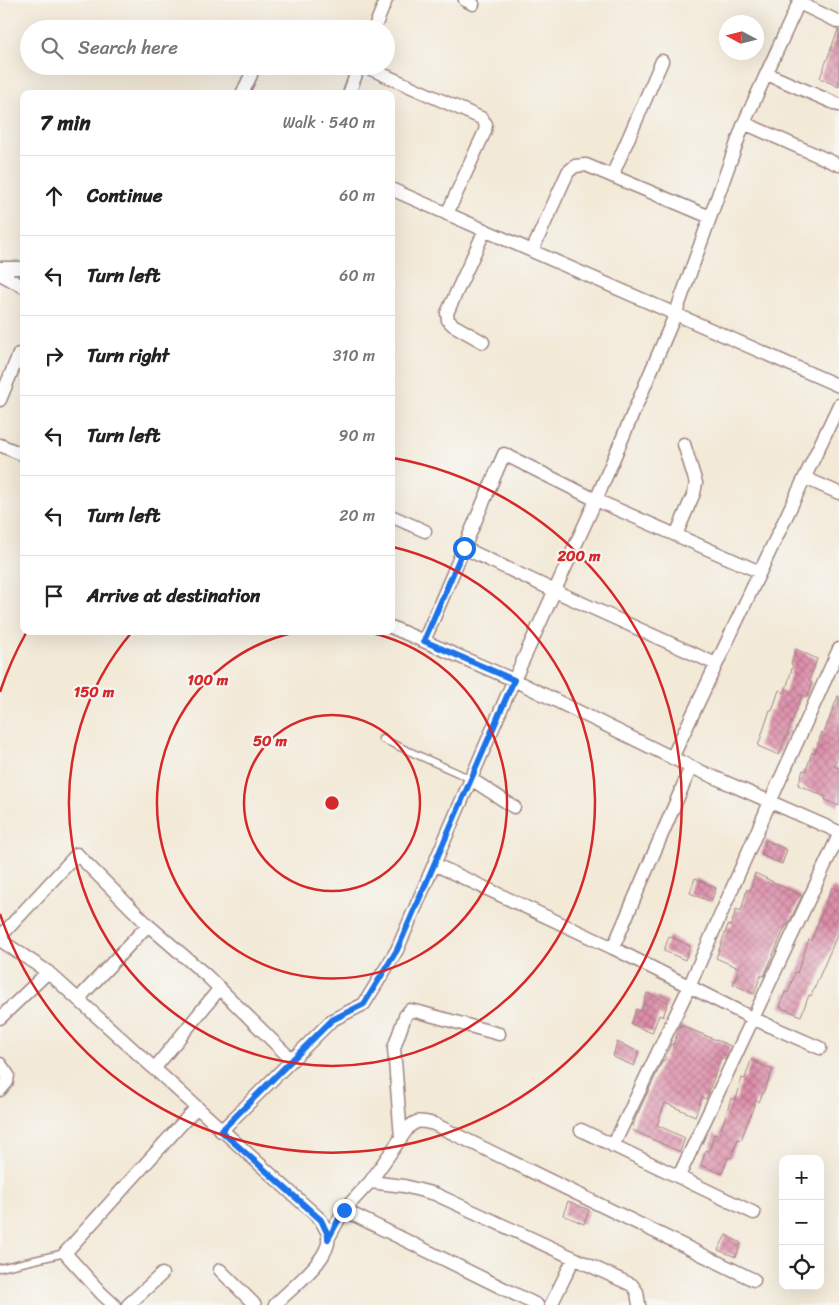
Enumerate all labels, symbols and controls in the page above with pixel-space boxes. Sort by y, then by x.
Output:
north arrow [719,15,764,60]
search box [20,20,395,75]
text: Search here [78,31,178,64]
icon: search [38,34,66,62]
text: 7 min [40,104,91,142]
text: Walk · 540 m [283,108,375,137]
text: Continue [87,179,163,212]
text: 60 m [339,181,375,210]
icon: ahead [40,182,68,210]
text: Turn left [87,259,160,292]
text: 60 m [339,261,375,290]
icon: left [40,262,68,290]
text: Turn right [87,339,169,372]
text: 310 m [333,341,375,370]
icon: right [40,342,68,370]
text: Turn left [87,419,160,452]
text: 90 m [339,421,375,450]
icon: left [40,422,68,450]
text: Turn left [87,499,160,532]
text: 20 m [339,501,375,530]
icon: left [40,502,68,530]
route start [453,537,476,560]
text: 200 m [556,543,601,569]
text: Arrive at destination [87,579,260,612]
icon: arrive [40,582,68,610]
text: 100 m [188,667,229,693]
text: 150 m [74,679,115,705]
text: 50 m [253,728,288,754]
centre of rings [323,794,341,812]
map controls [779,1155,824,1290]
button: + [779,1155,824,1200]
route end [333,1199,356,1222]
button: − [779,1200,824,1245]
button: locate [779,1245,824,1290]

